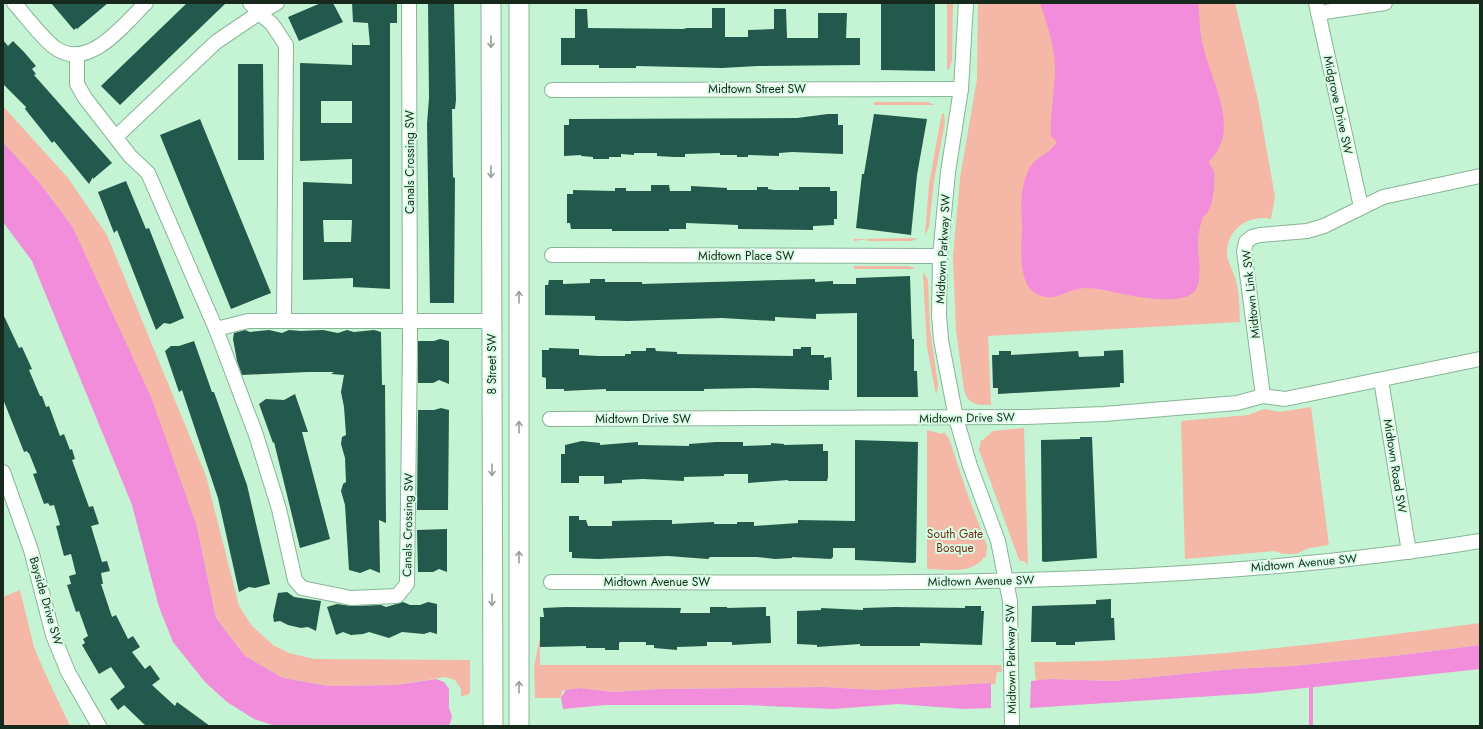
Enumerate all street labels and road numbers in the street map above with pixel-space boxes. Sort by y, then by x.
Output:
street label: Midgrove Drive SW [1319,54,1357,156]
street label: Midtown Street SW [708,80,806,98]
street label: Canals Crossing SW [401,110,419,214]
street label: Midtown Parkway SW [931,194,955,304]
street label: Midtown Place SW [698,247,794,265]
street label: Midtown Link SW [1237,249,1265,339]
street label: 8 Street SW [483,333,501,394]
street label: Midtown Drive SW [919,408,1015,428]
street label: Midtown Drive SW [595,410,691,428]
street label: Midtown Road SW [1379,418,1411,514]
street label: Canals Crossing SW [398,473,418,577]
street label: Midtown Avenue SW [1250,549,1358,577]
street label: Bayside Drive SW [25,555,67,647]
street label: Midtown Avenue SW [928,571,1034,591]
street label: Midtown Avenue SW [604,573,710,591]
street label: Midtown Parkway SW [1001,604,1021,714]

